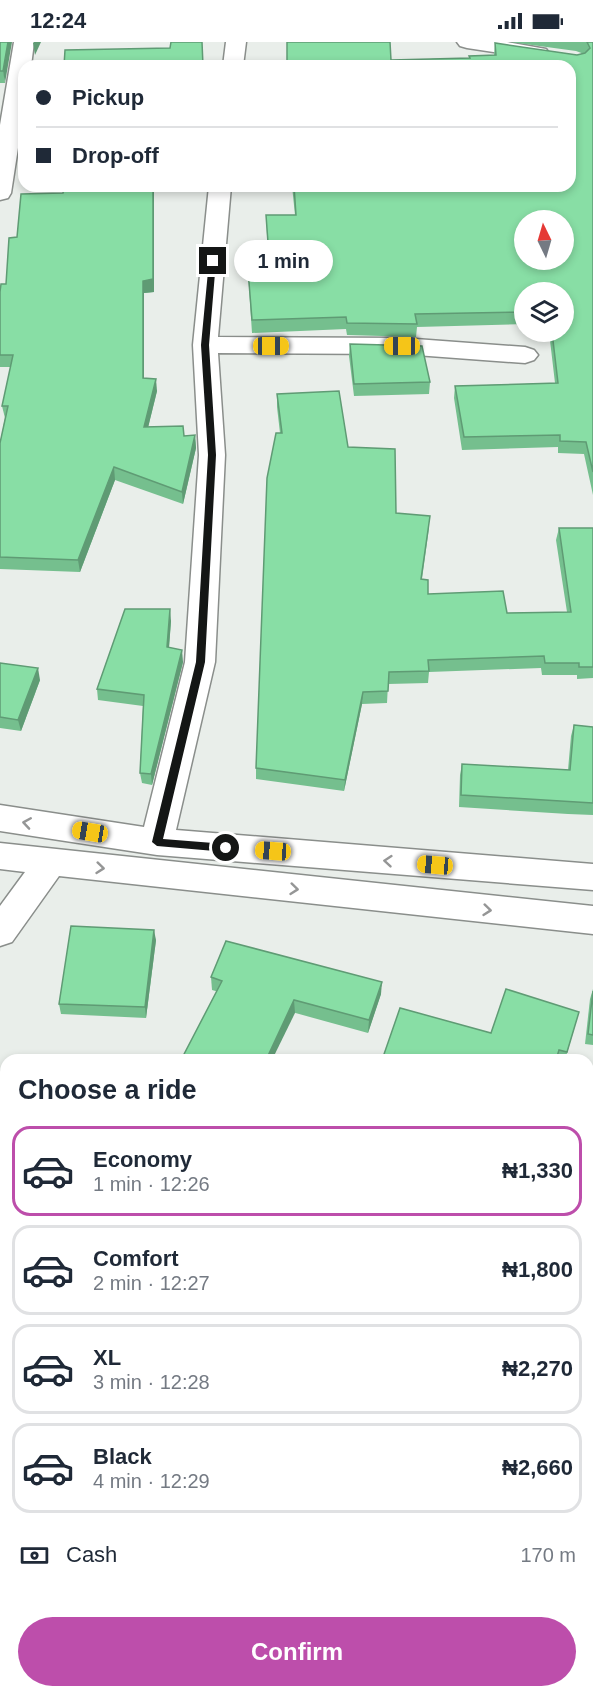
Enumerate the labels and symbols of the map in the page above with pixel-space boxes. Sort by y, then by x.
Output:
north arrow [514,210,574,270]
callout: 1 min [234,240,333,282]
route end [199,247,226,274]
car [253,337,289,355]
car [384,337,420,355]
one-way arrow [23,817,32,829]
car [71,820,109,844]
route start [212,834,239,861]
car [254,841,292,861]
car [416,854,454,876]
one-way arrow [384,855,393,868]
one-way arrow [95,861,104,874]
one-way arrow [289,882,298,894]
one-way arrow [483,903,492,916]

